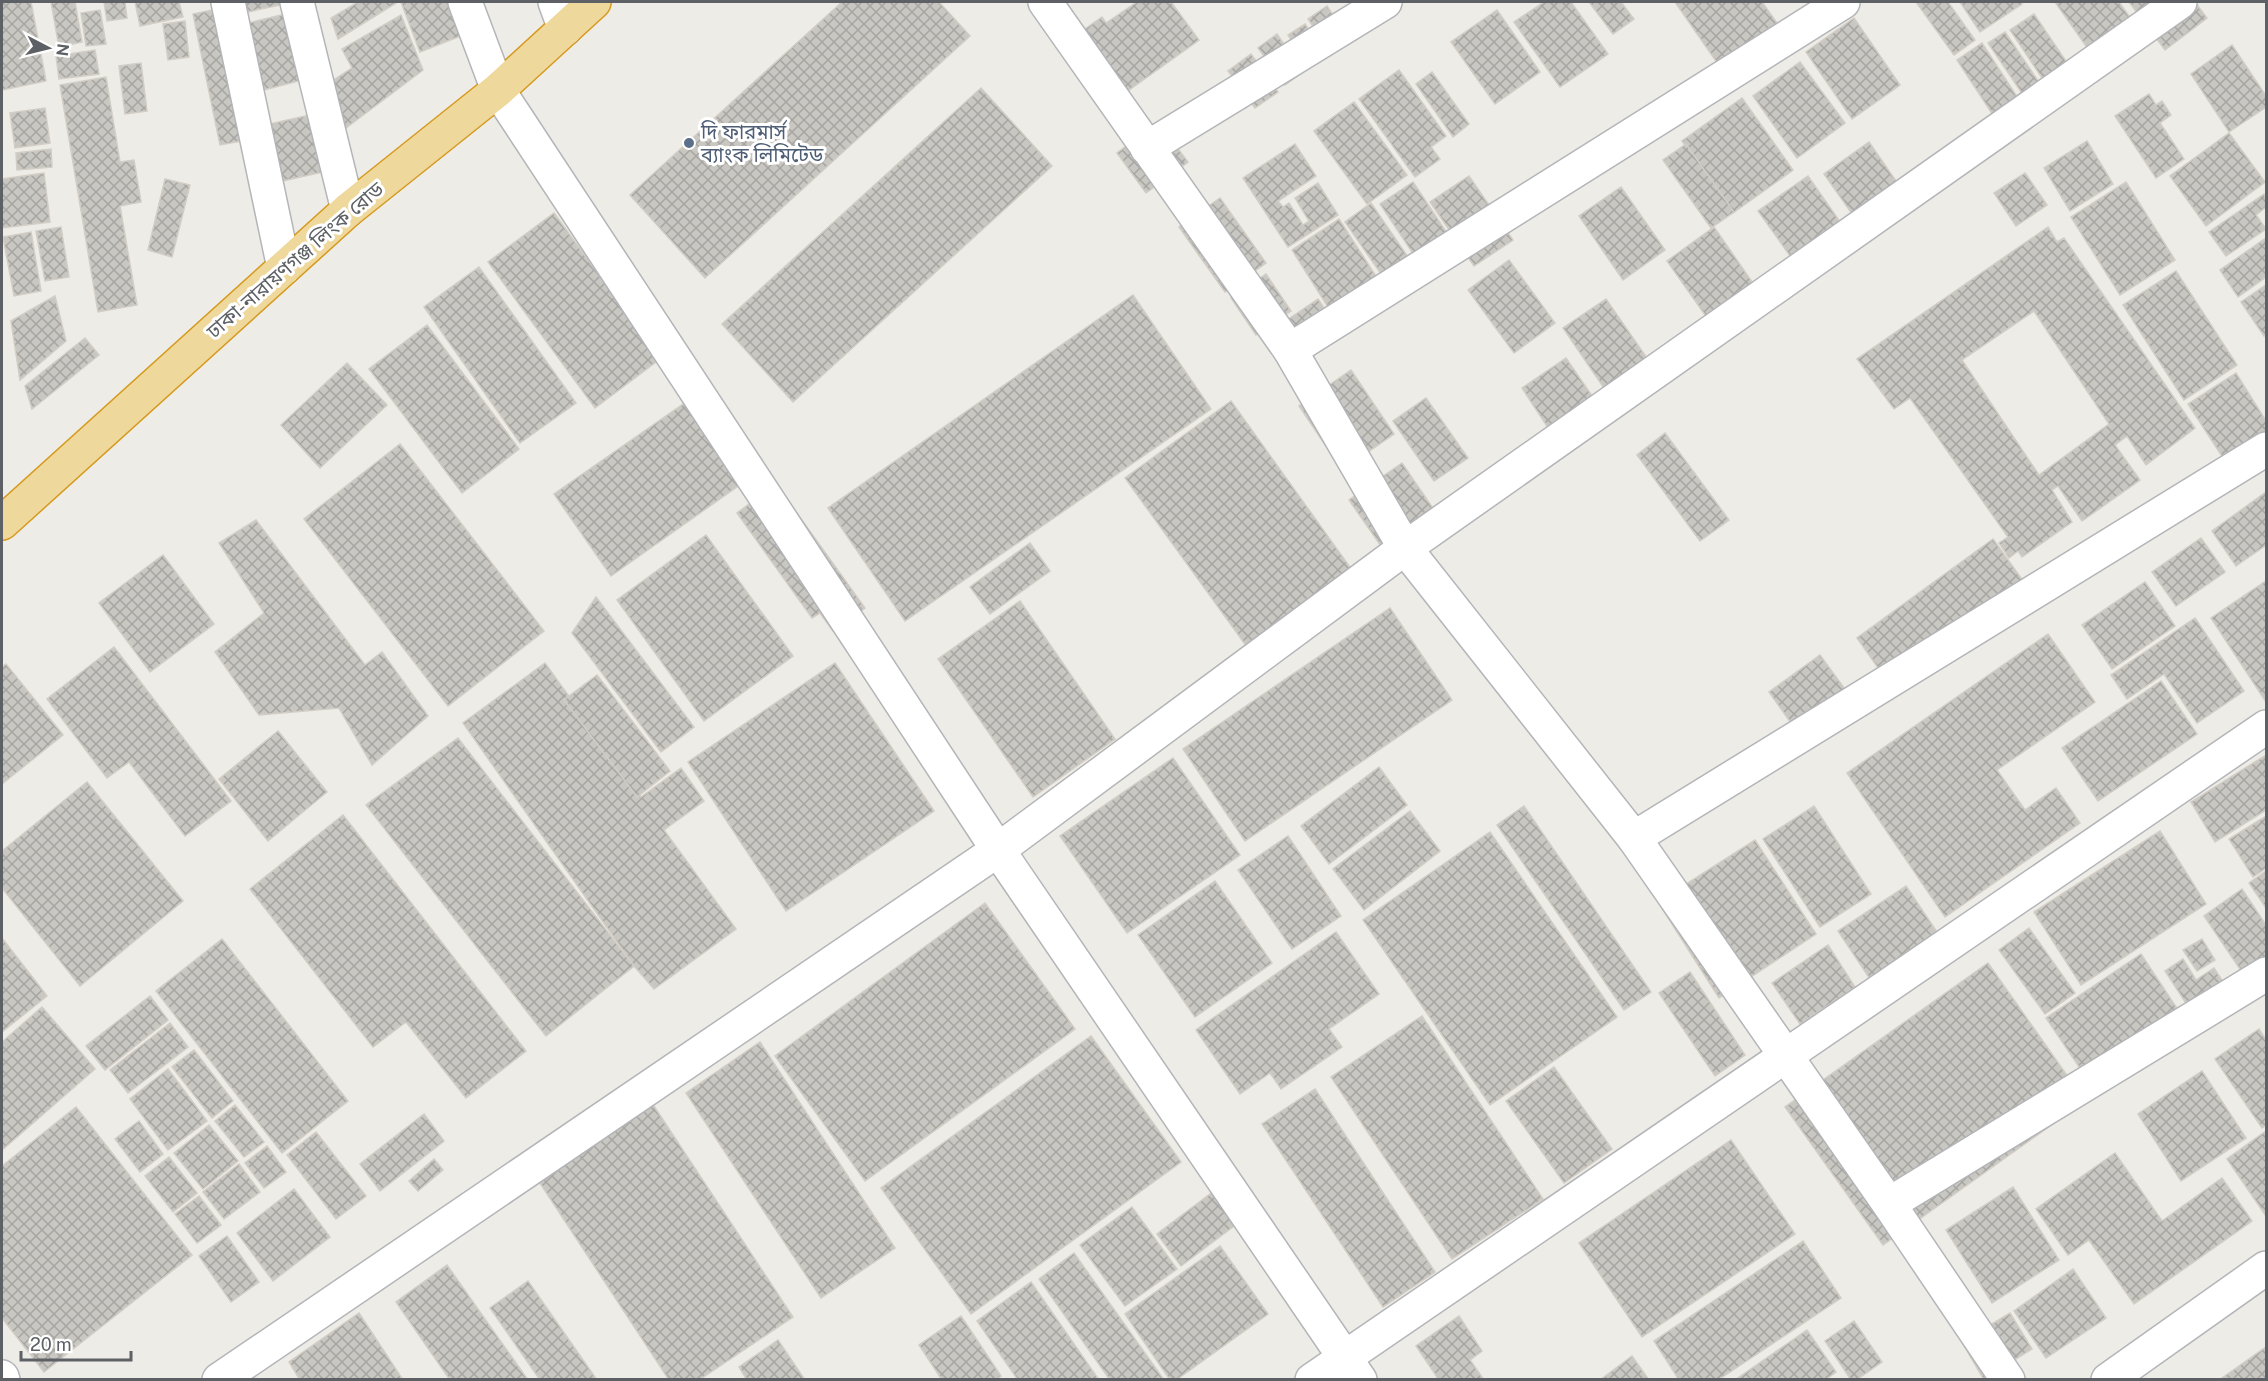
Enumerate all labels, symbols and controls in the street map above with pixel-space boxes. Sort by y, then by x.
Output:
north arrow [18,18,78,78]
text: N [52,42,73,57]
place label: দি ফারমার্স ব্যাংক লিমিটেড [700,119,824,167]
marker: দি ফারমার্স ব্যাংক লিমিটেড [682,136,696,150]
street label: ঢাকা-নারায়ণগঞ্জ লিংক রোড [201,176,389,344]
scale bar [21,1324,130,1362]
text: 20 m [30,1334,72,1355]

